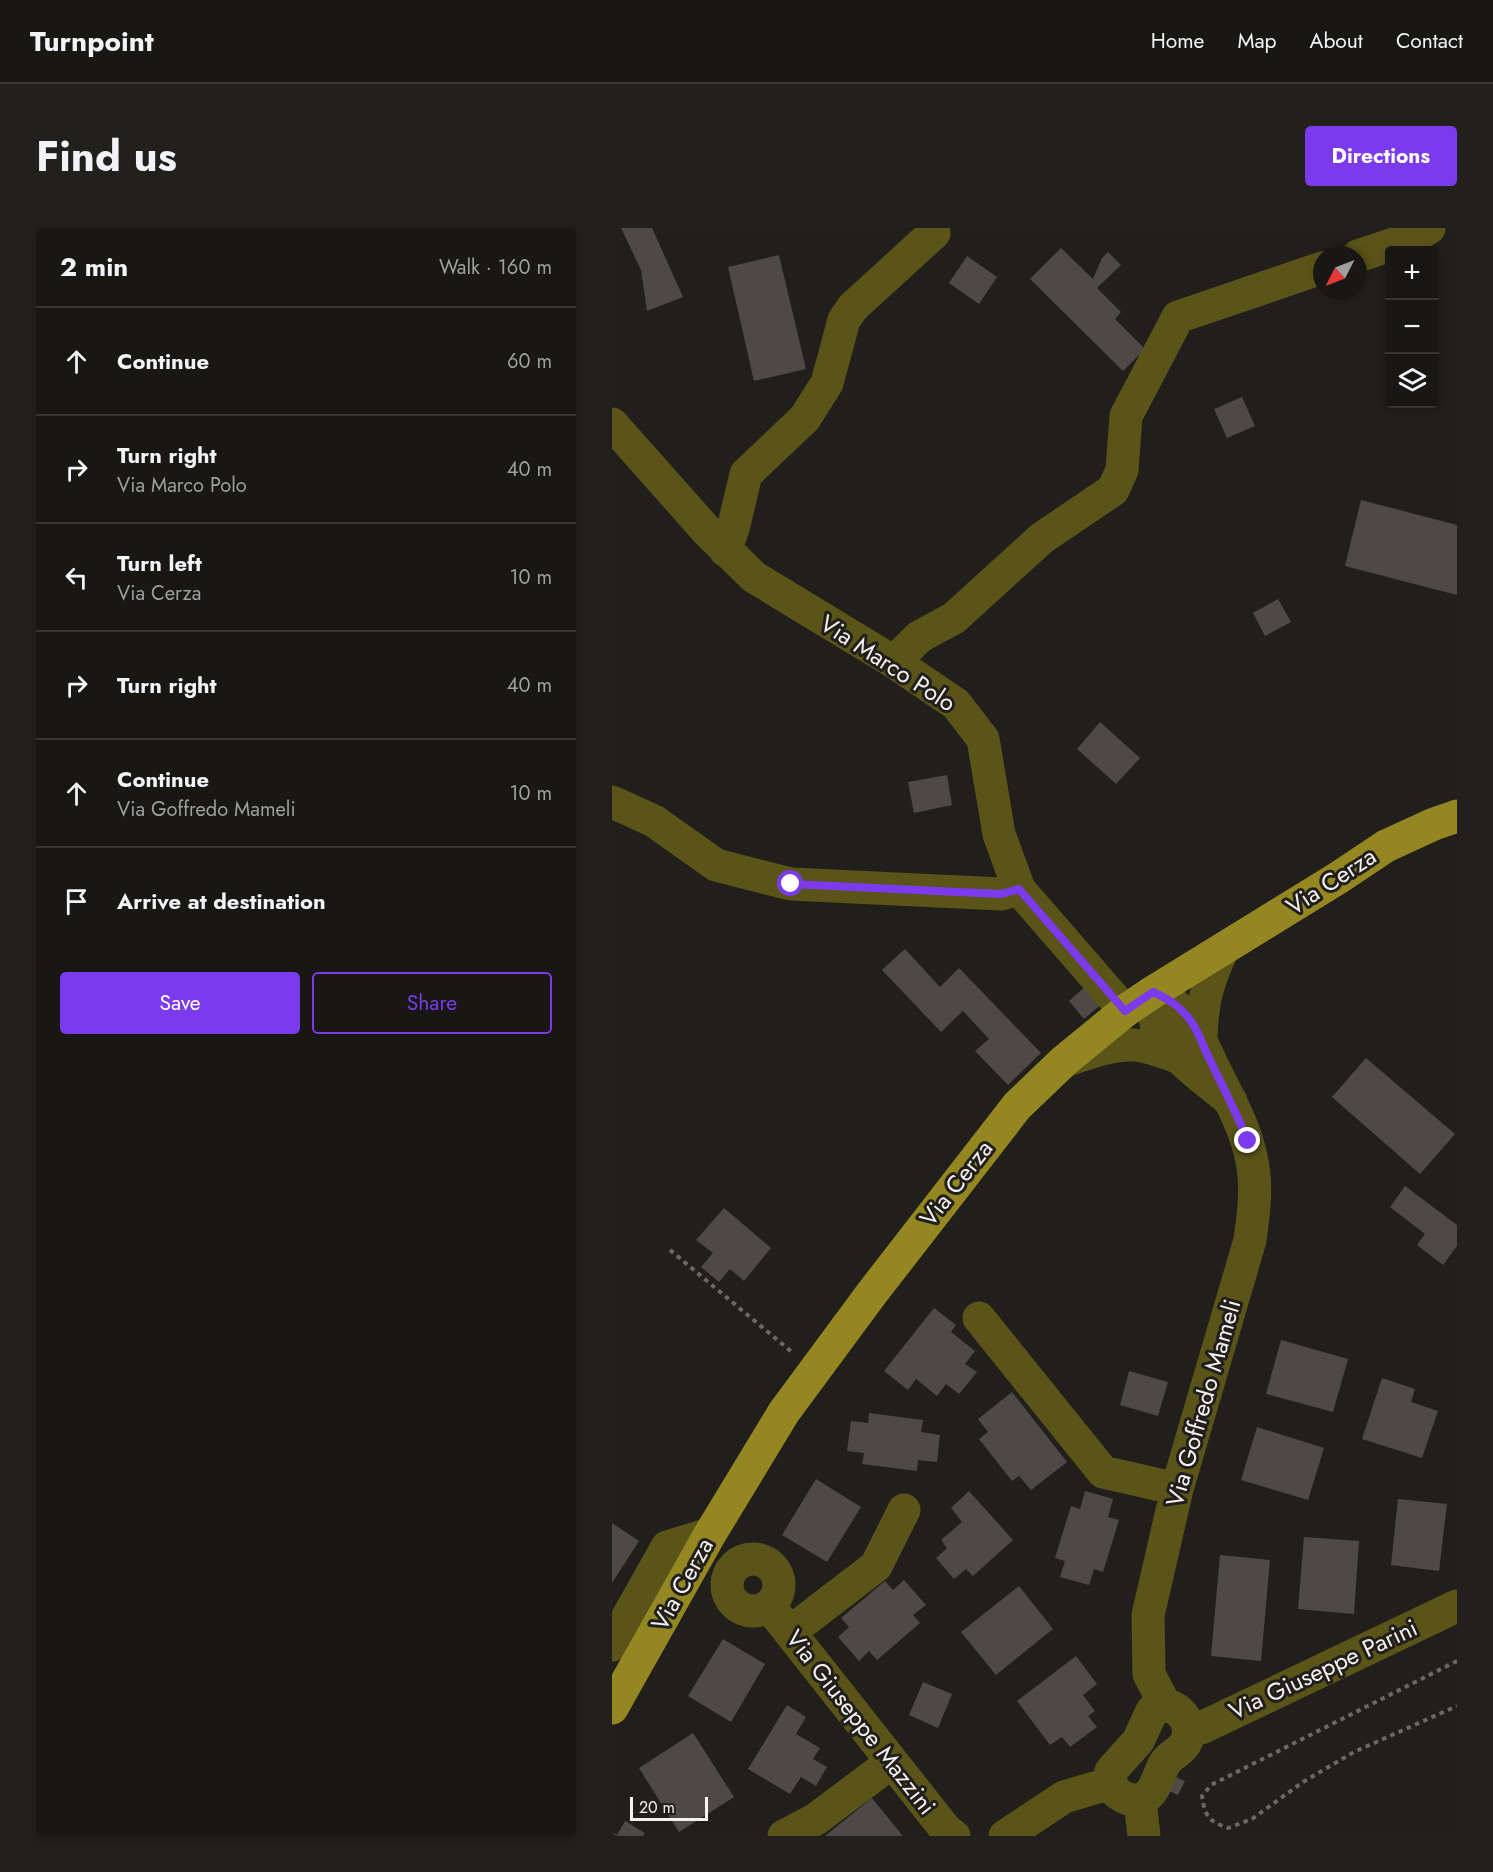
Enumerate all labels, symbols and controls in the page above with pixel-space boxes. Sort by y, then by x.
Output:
text: Turnpoint [30,21,154,62]
text: Home [1151,26,1204,56]
text: Map [1237,26,1277,56]
text: About [1310,26,1363,56]
text: Contact [1396,26,1463,56]
text: Find us [36,126,177,187]
button: Directions [1305,126,1457,186]
north arrow [1313,246,1367,300]
map controls [1385,246,1439,408]
button: + [1385,246,1439,300]
text: 2 min [60,248,128,286]
text: Walk · 160 m [439,253,552,282]
button: − [1385,300,1439,354]
icon: ahead [60,345,93,378]
text: Continue [117,345,209,377]
text: 60 m [507,347,552,376]
button: layers [1385,354,1439,408]
text: Turn right [117,439,217,471]
icon: right [60,453,93,486]
text: 40 m [507,455,552,484]
text: Via Marco Polo [117,471,247,500]
text: Turn left [117,547,202,579]
icon: left [60,561,93,594]
text: 10 m [509,563,552,592]
text: Via Cerza [117,579,201,608]
street label: Via Marco Polo [813,606,963,720]
icon: right [60,669,93,702]
text: Turn right [117,669,217,701]
text: 40 m [507,671,552,700]
text: Continue [117,763,209,795]
icon: ahead [60,777,93,810]
text: 10 m [509,779,552,808]
text: Via Goffredo Mameli [117,795,296,824]
street label: Via Cerza [1279,839,1383,923]
route start [777,870,803,896]
icon: arrive [60,885,93,918]
text: Arrive at destination [117,885,326,917]
button: Save [60,972,300,1034]
button: Share [312,972,552,1034]
route end [1234,1127,1260,1153]
street label: Via Cerza [911,1132,1001,1234]
street label: Via Goffredo Mameli [1157,1295,1249,1511]
street label: Via Cerza [642,1531,722,1637]
street label: Via Giuseppe Parini [1223,1610,1423,1728]
street label: Via Giuseppe Mazzini [778,1622,944,1822]
scale bar [630,1794,708,1822]
text: 20 m [639,1796,675,1819]

